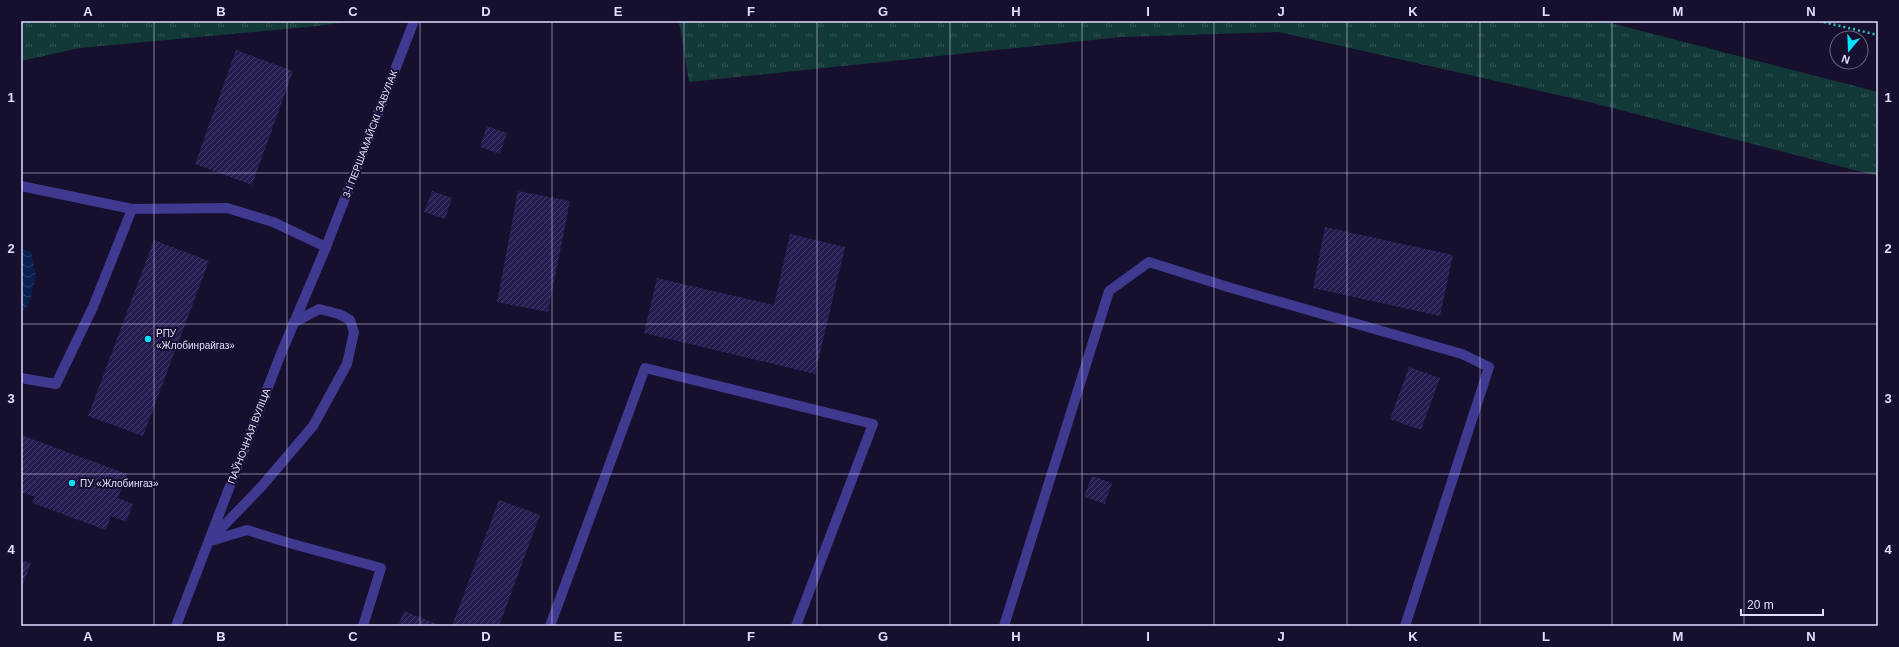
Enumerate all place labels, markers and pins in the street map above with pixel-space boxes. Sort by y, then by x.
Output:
place label: РПУ «Жлобинрайгаз» [156,328,235,351]
marker: РПУ «Жлобинрайгаз» [143,334,153,344]
marker: ПУ «Жлобингаз» [67,478,77,488]
place label: ПУ «Жлобингаз» [80,478,159,489]

